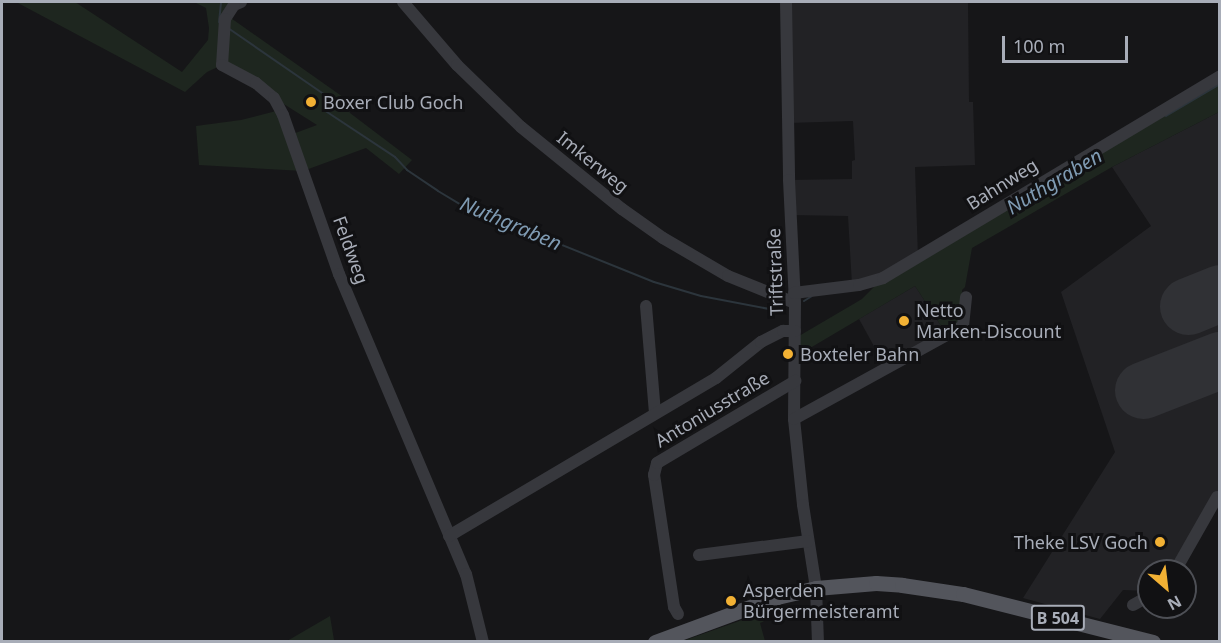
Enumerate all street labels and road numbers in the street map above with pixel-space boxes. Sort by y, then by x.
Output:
street label: Imkerweg [553,127,633,197]
street label: Bahnweg [963,154,1041,214]
street label: Feldweg [329,213,373,287]
street label: Triftstraße [763,228,787,316]
street label: Antoniusstraße [651,366,773,452]
road number: B 504 [1030,605,1086,631]

